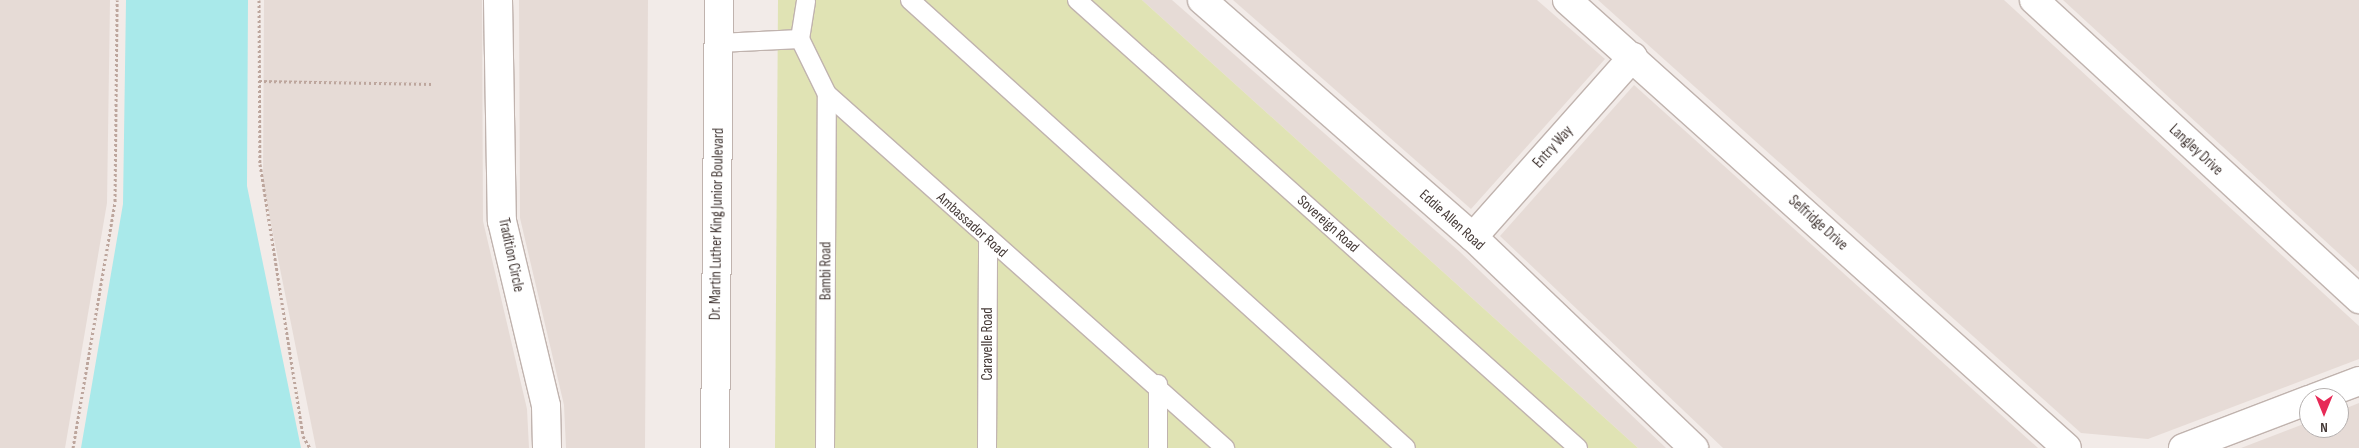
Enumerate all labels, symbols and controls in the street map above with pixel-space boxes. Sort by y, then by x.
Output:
street label: Langley Drive [2165,121,2227,179]
street label: Entry Way [1529,122,1577,172]
street label: Dr. Martin Luther King Junior Boulevard [706,128,728,320]
street label: Eddie Allen Road [1416,186,1488,254]
street label: Ambassador Road [933,189,1011,261]
street label: Sovereign Road [1293,192,1363,256]
street label: Selfridge Drive [1785,192,1851,254]
street label: Tradition Circle [494,216,528,294]
street label: Bambi Road [817,242,835,300]
street label: Caravelle Road [979,307,997,381]
north arrow [2299,388,2349,438]
text: N [2320,419,2328,436]

